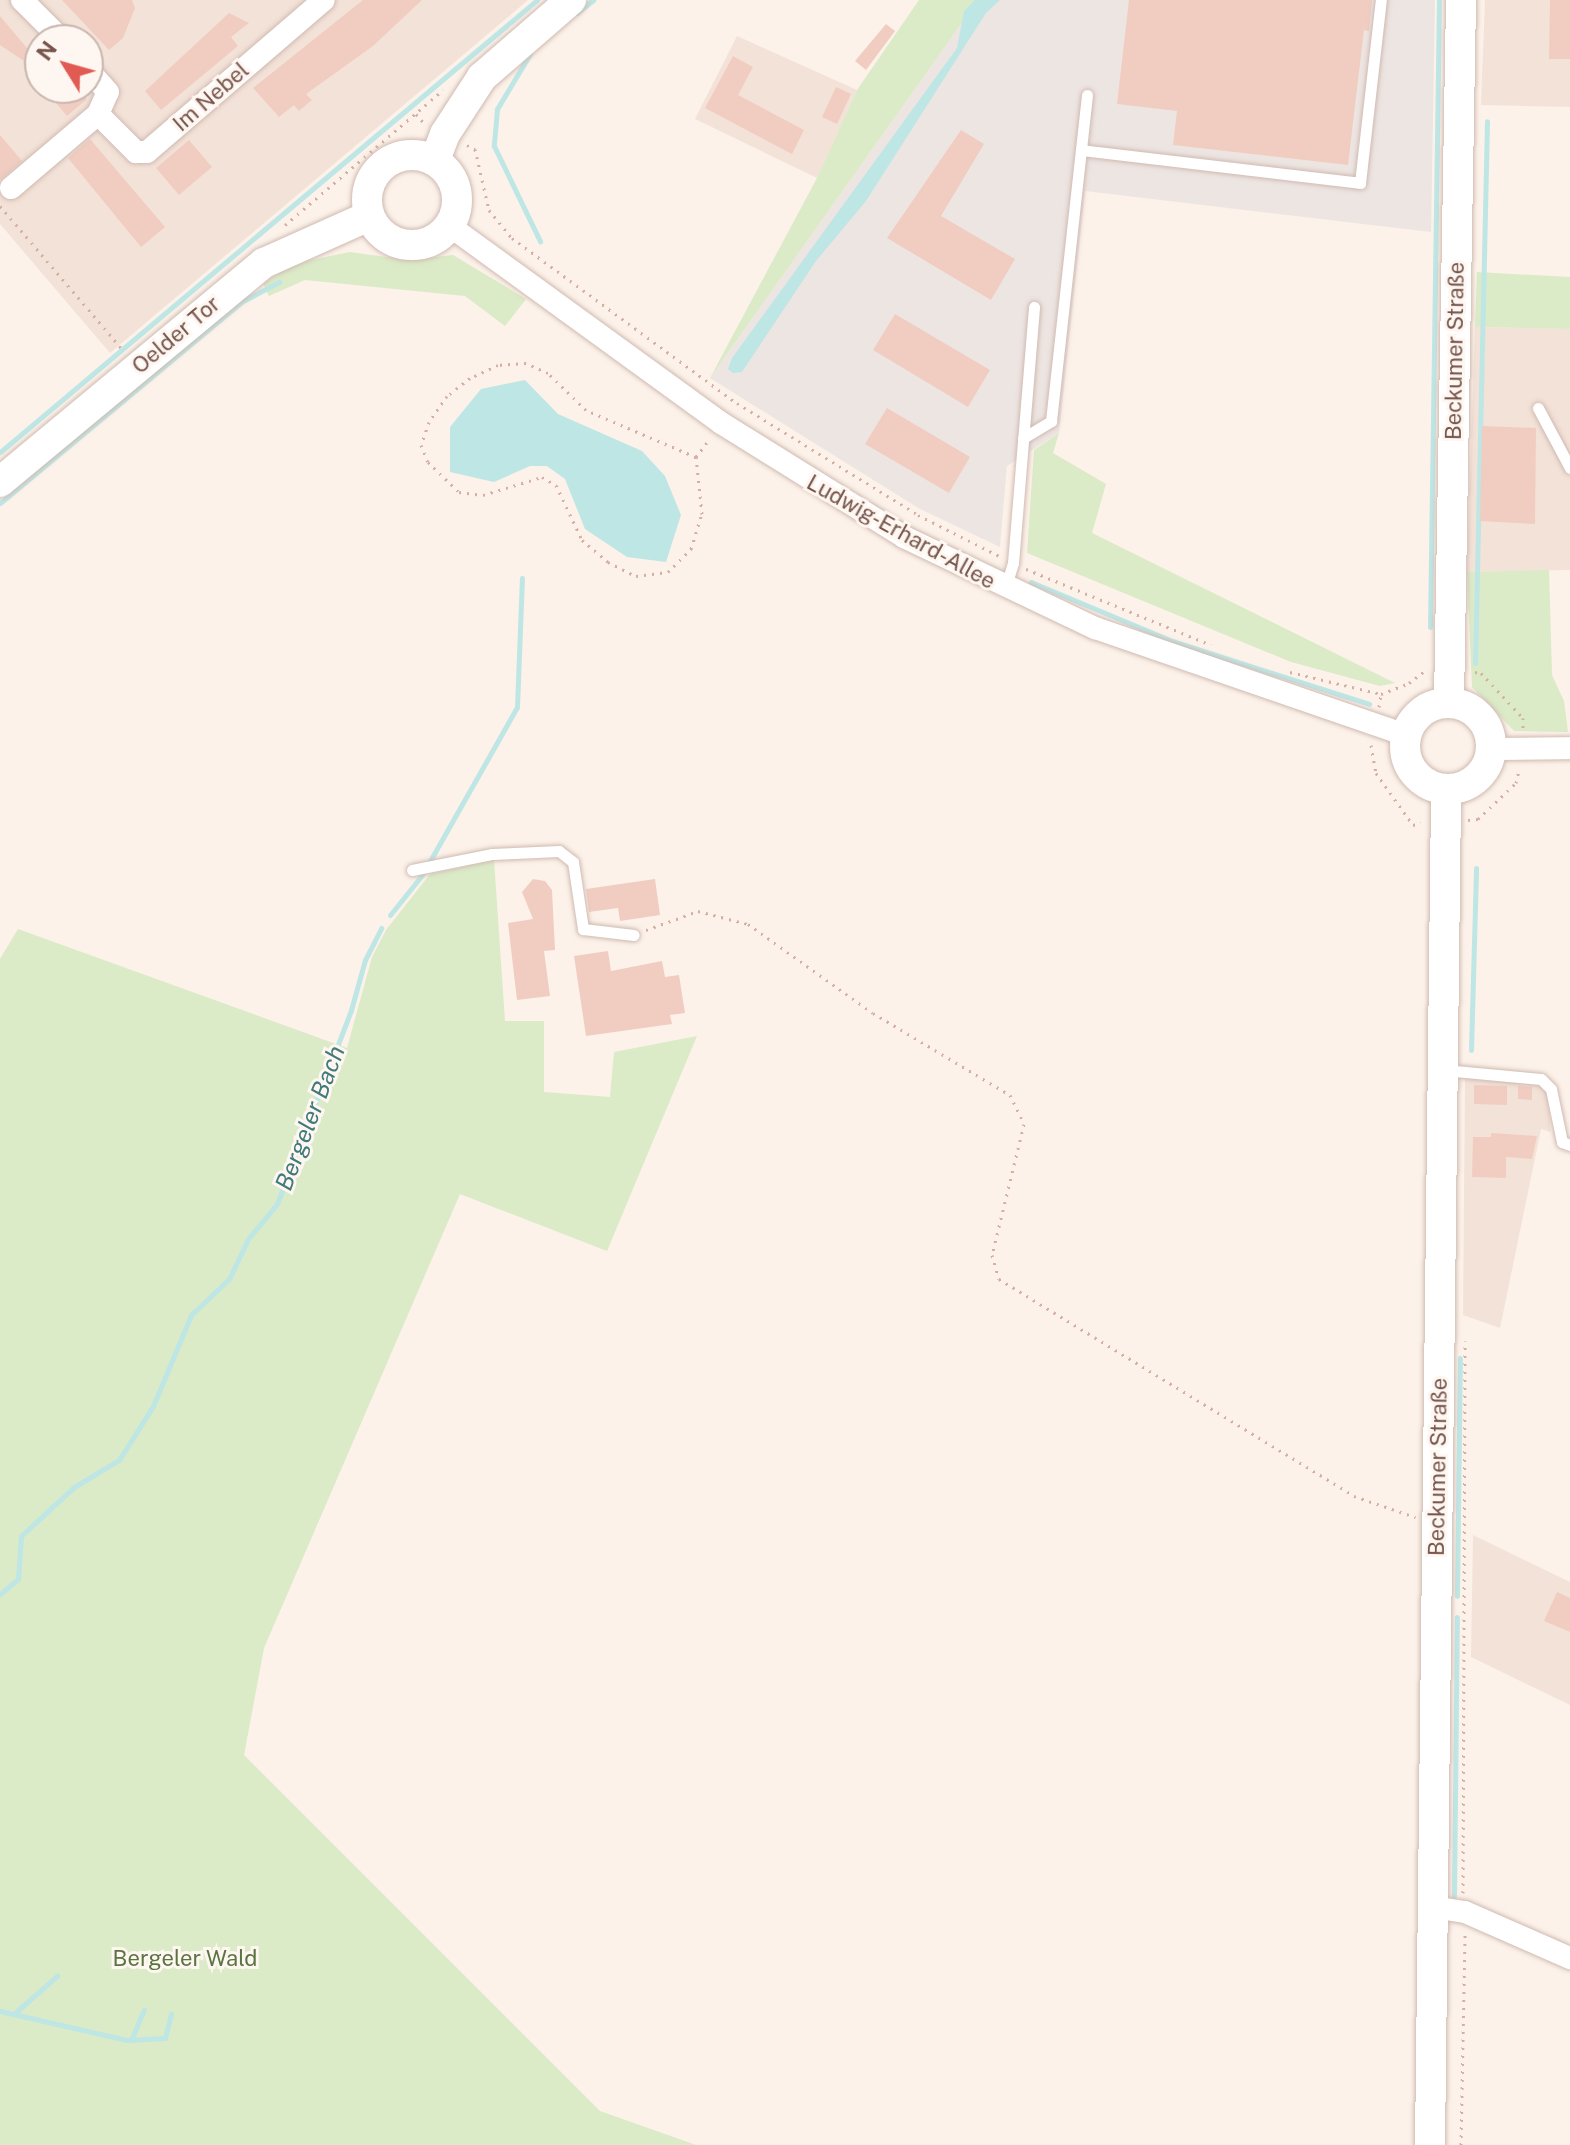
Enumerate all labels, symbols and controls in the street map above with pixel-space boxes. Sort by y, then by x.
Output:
north arrow [24,24,104,104]
text: N [31,36,62,65]
street label: Im Nebel [168,57,254,137]
street label: Beckumer Straße [1440,262,1470,440]
street label: Oelder Tor [127,291,225,379]
street label: Ludwig-Erhard-Allee [802,469,1000,595]
water label: Bergeler Bach [269,1041,351,1195]
street label: Beckumer Straße [1423,1378,1453,1556]
park label: Bergeler Wald [112,1946,258,1972]

